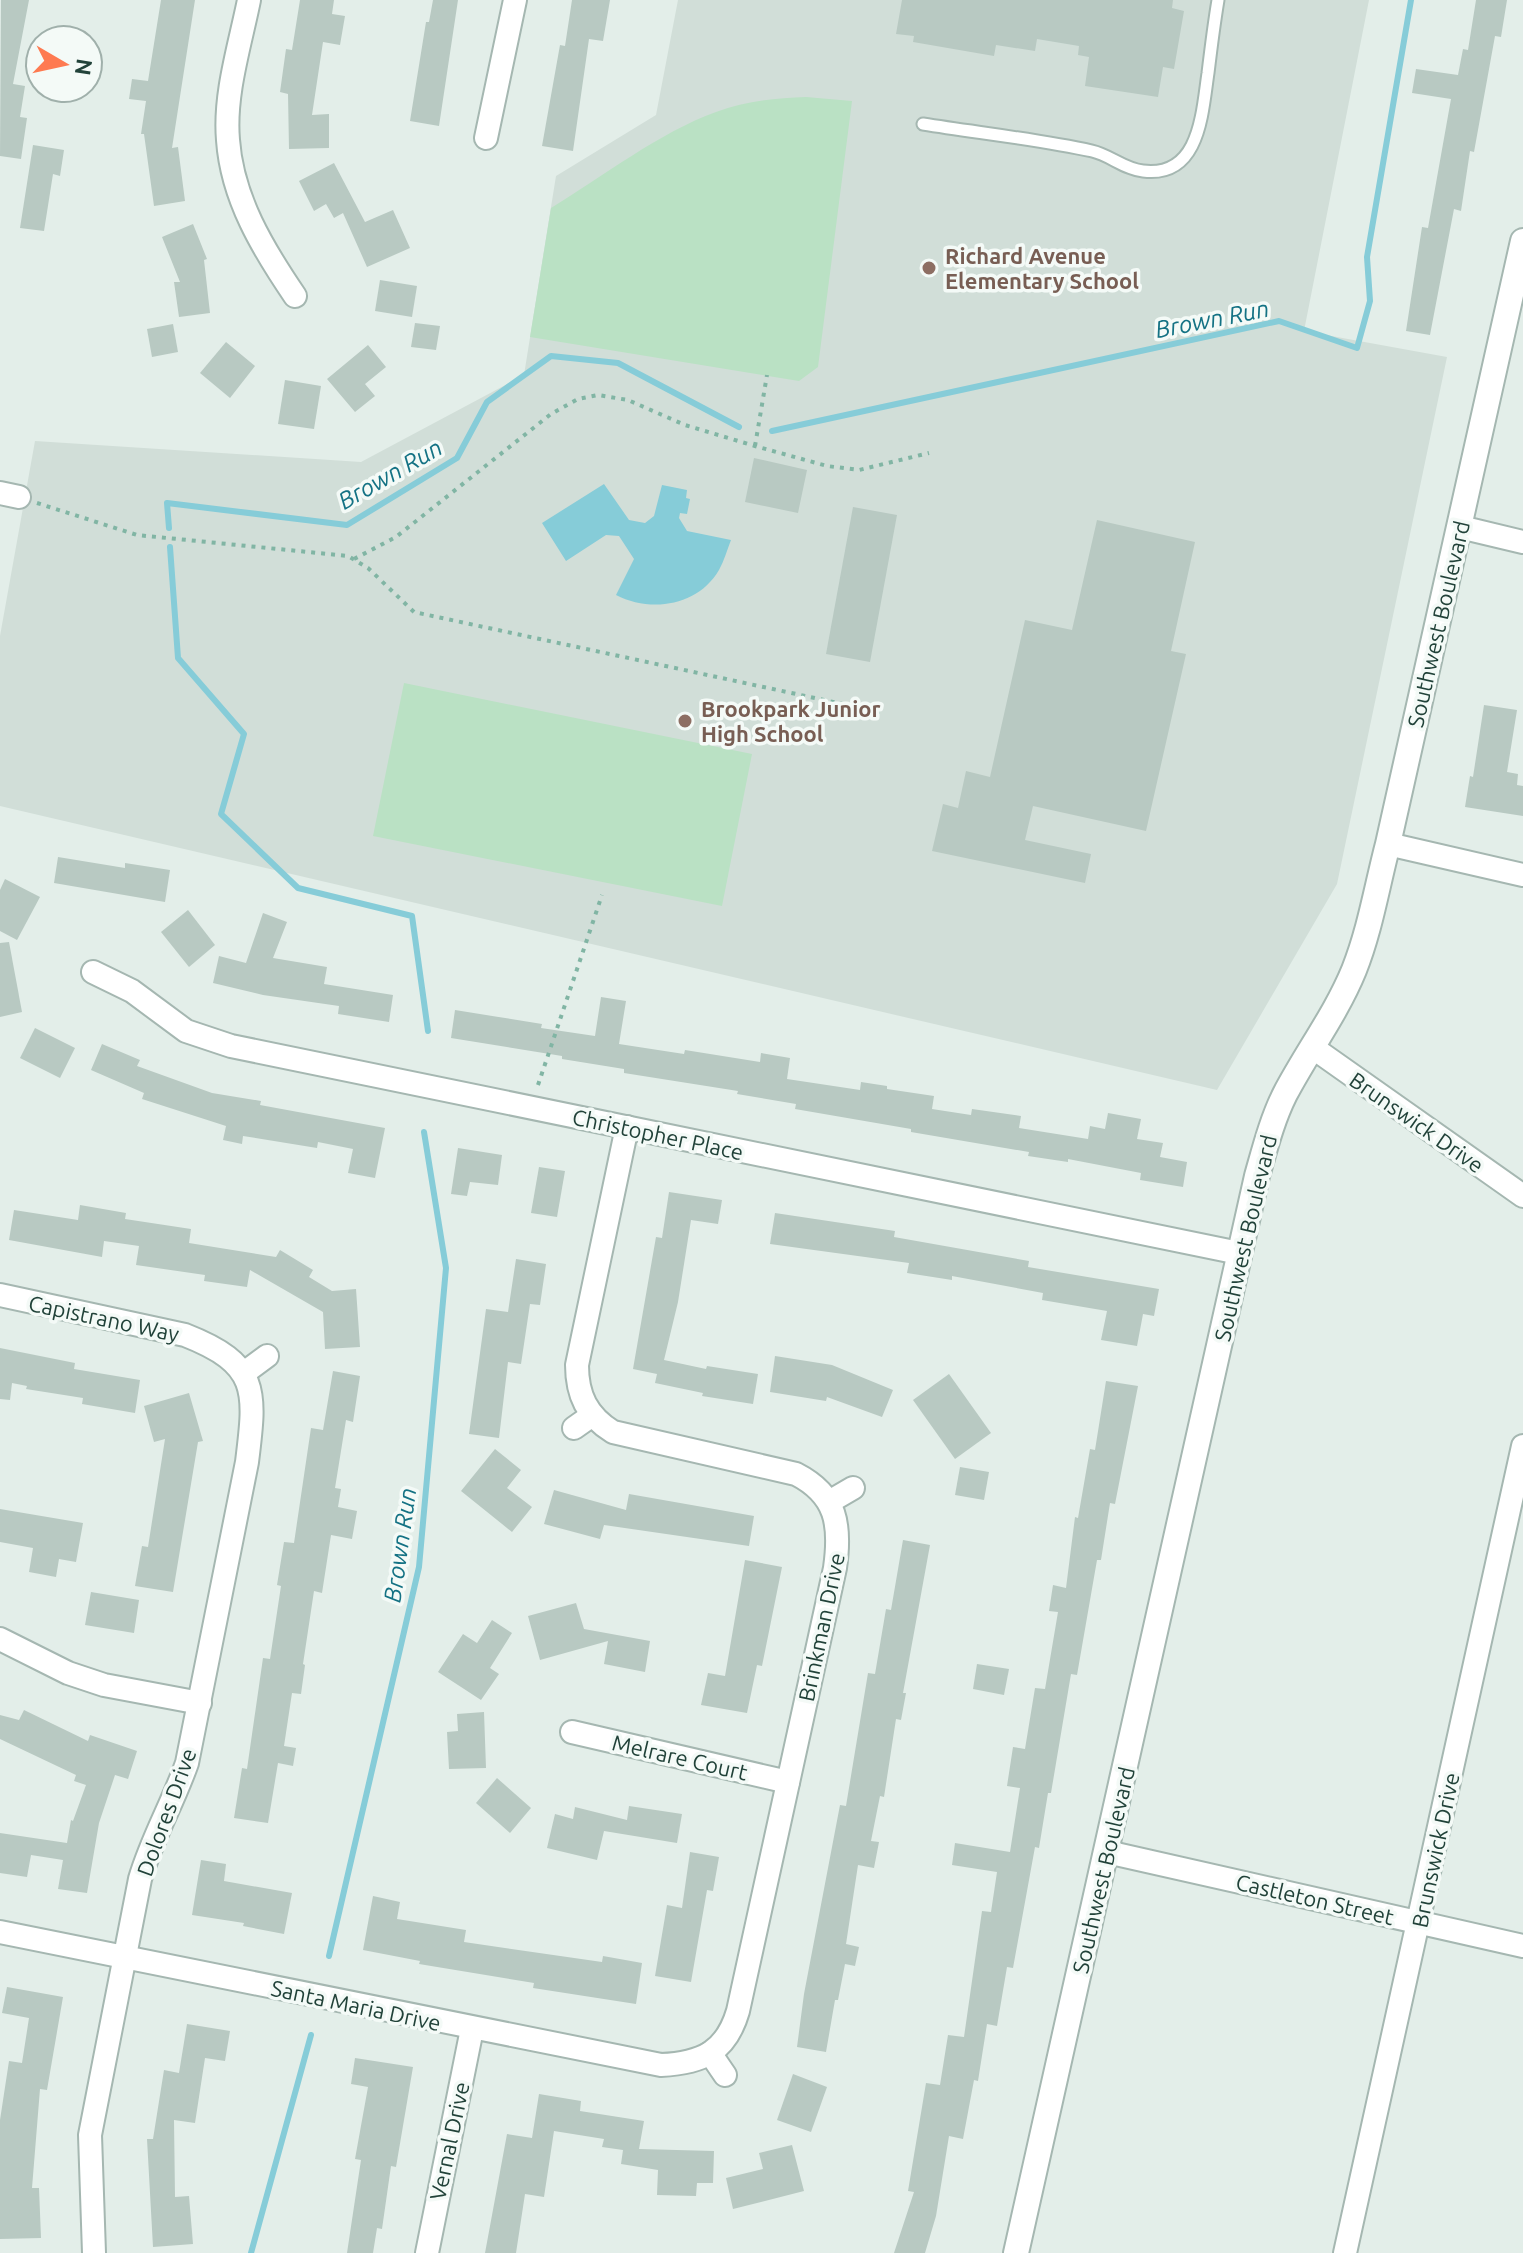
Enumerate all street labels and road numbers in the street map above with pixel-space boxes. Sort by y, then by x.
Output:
street label: Southwest Boulevard [1402,518,1474,730]
street label: Brunswick Drive [1345,1067,1489,1177]
street label: Christopher Place [570,1104,746,1164]
street label: Southwest Boulevard [1209,1132,1281,1344]
street label: Capistrano Way [27,1290,182,1346]
street label: Brinkman Drive [793,1550,849,1704]
street label: Melrare Court [610,1729,750,1785]
street label: Dolores Drive [131,1745,201,1879]
street label: Southwest Boulevard [1067,1764,1139,1976]
street label: Brunswick Drive [1406,1770,1464,1930]
street label: Castleton Street [1234,1869,1397,1929]
street label: Santa Maria Drive [269,1975,443,2035]
street label: Vernal Drive [424,2080,474,2202]

